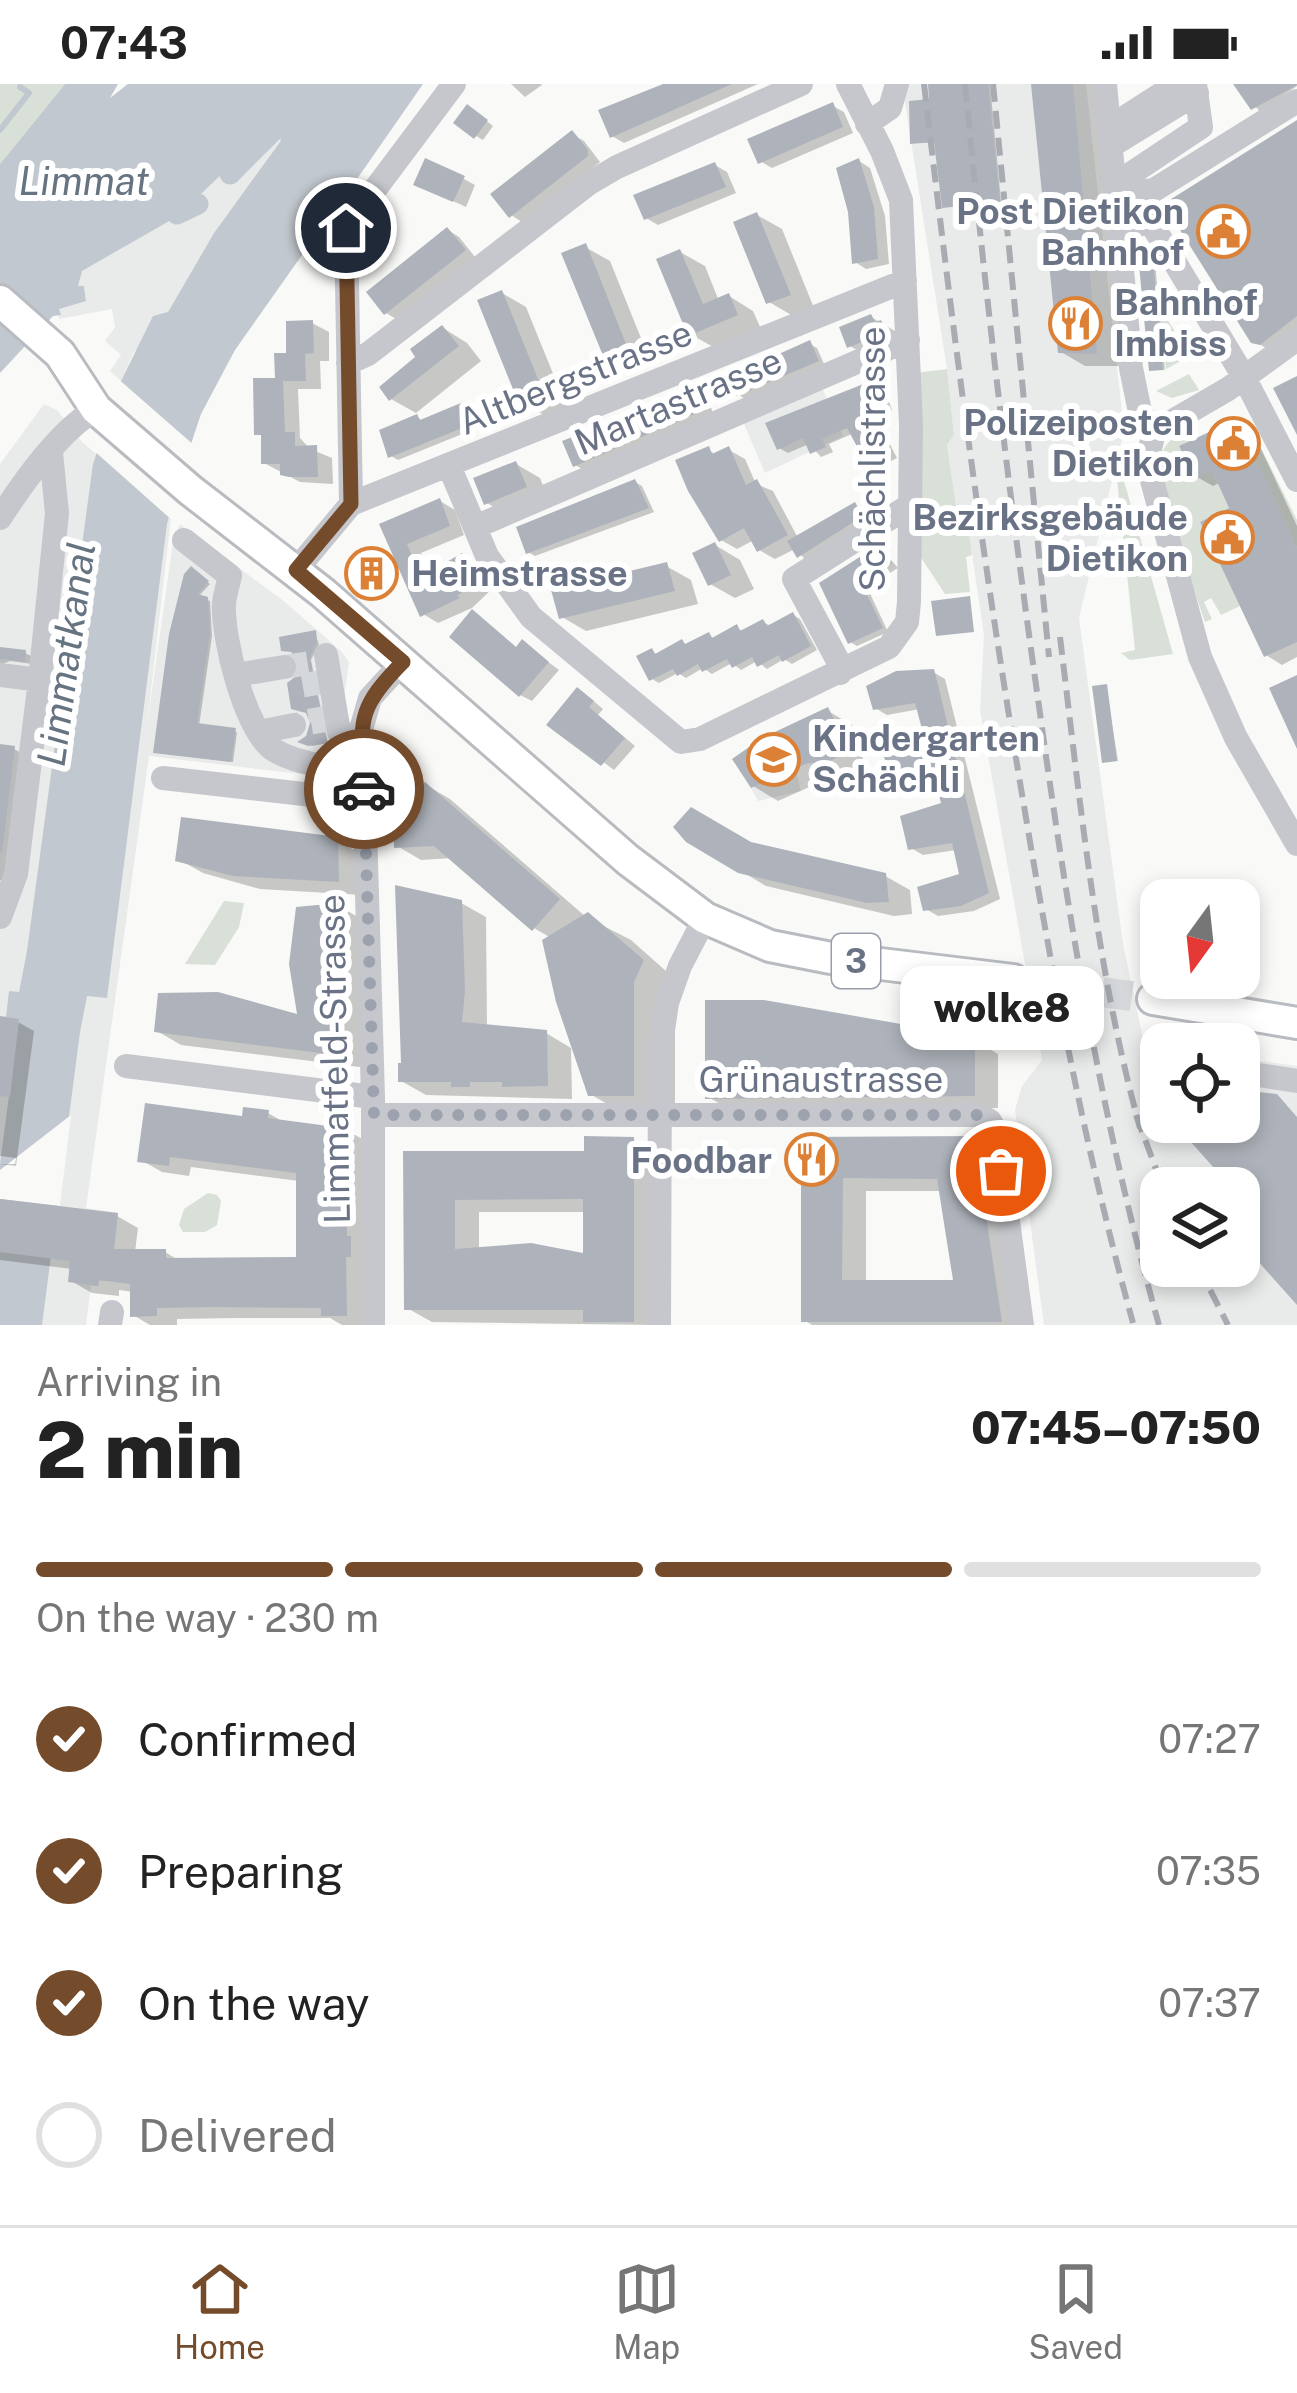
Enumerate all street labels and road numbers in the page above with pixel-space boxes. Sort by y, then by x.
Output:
street label: Altbergstrasse [452,311,698,443]
street label: Schächlistrasse [851,326,893,592]
street label: Martastrasse [568,339,788,463]
street label: Limmatfeld-Strasse [310,894,358,1224]
road number: 3 [832,934,880,988]
street label: Grünaustrasse [699,1058,943,1100]

